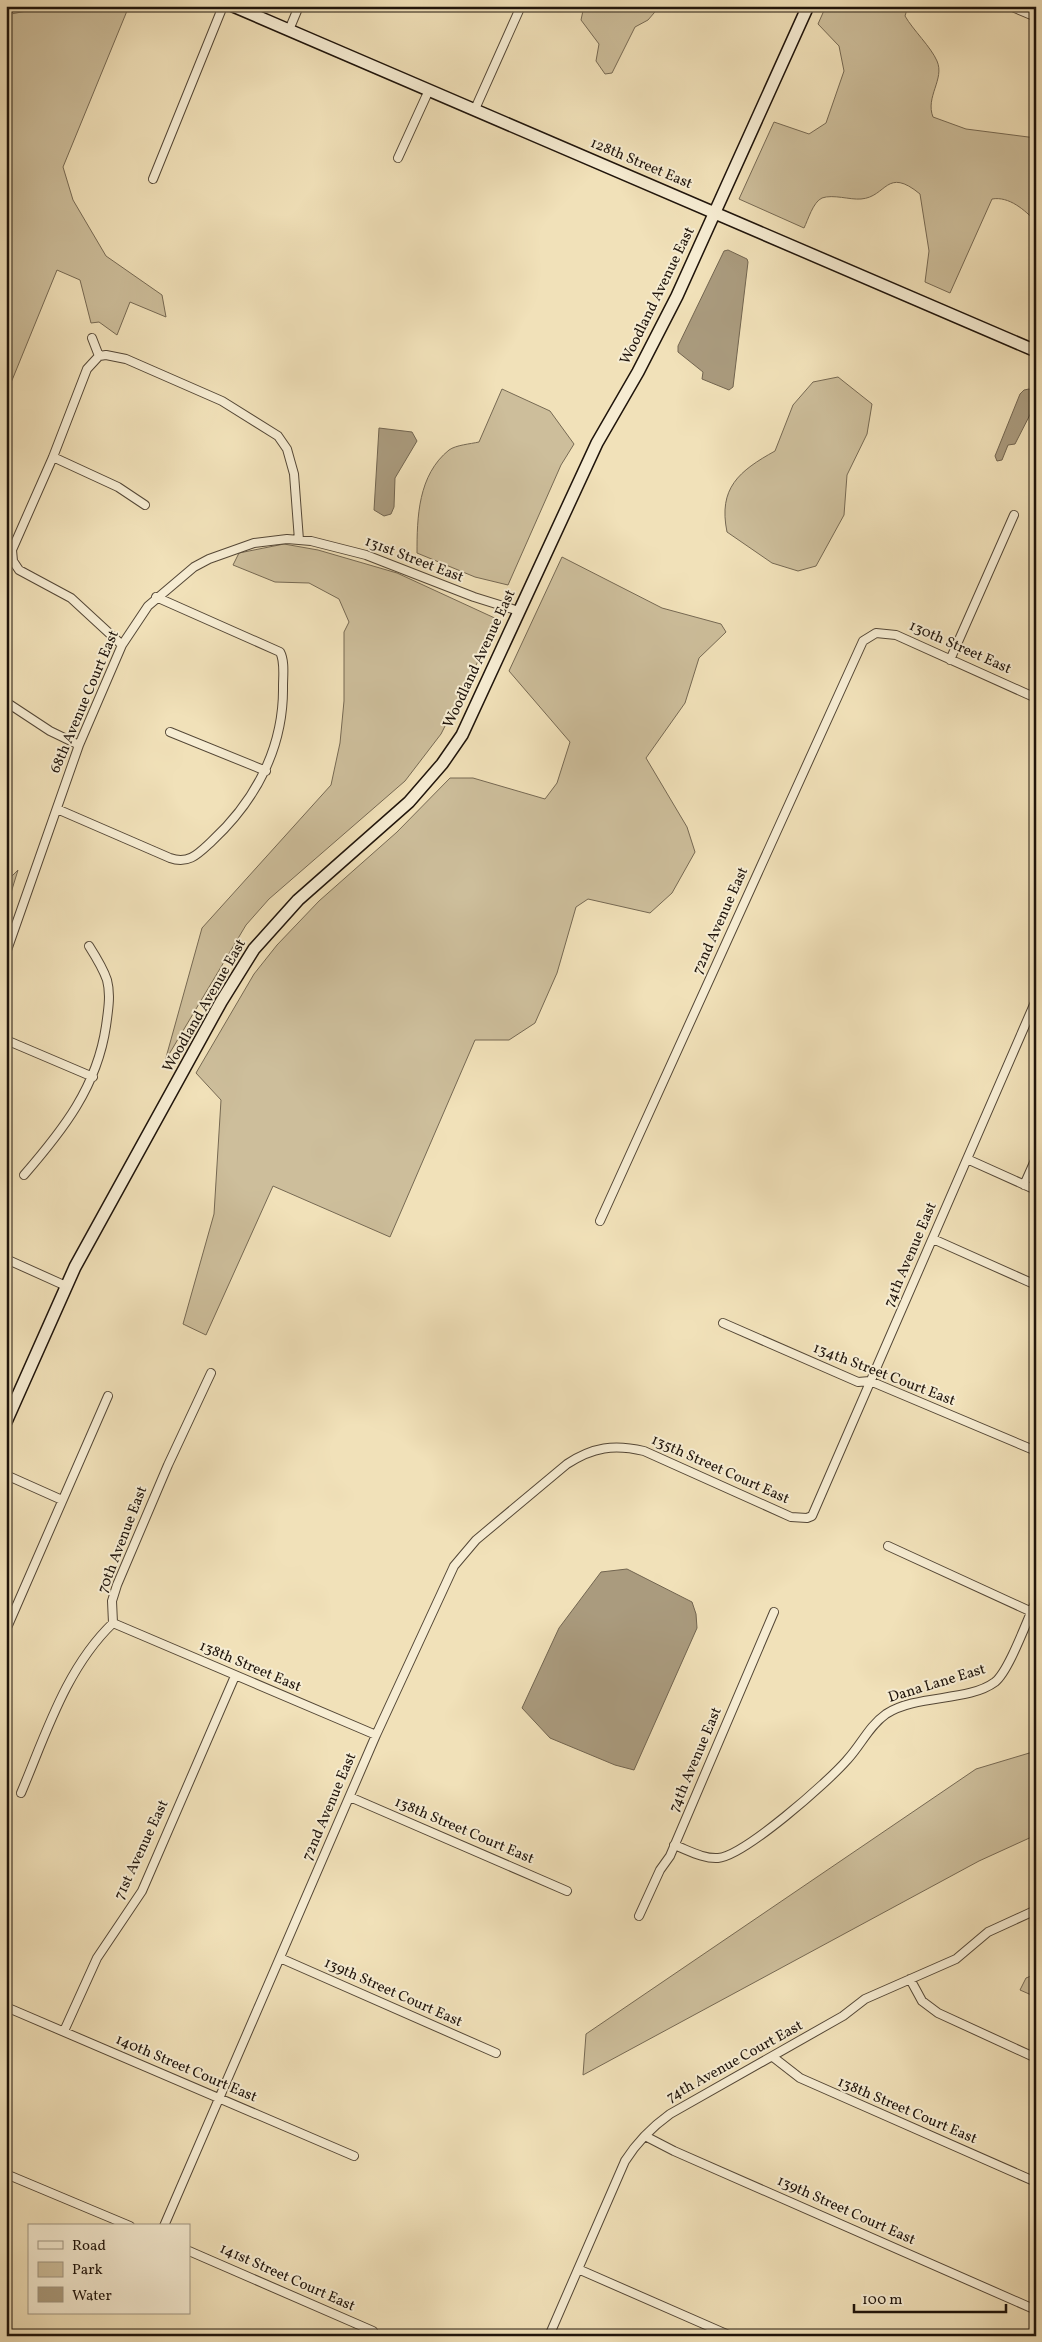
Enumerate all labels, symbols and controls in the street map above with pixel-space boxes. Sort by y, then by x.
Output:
street label: 128th Street East [587,133,695,195]
street label: Woodland Avenue East [615,224,701,368]
street label: 131st Street East [361,531,467,589]
street label: Woodland Avenue East [439,586,521,732]
street label: 130th Street East [906,616,1014,680]
street label: 68th Avenue Court East [45,627,125,777]
street label: 72nd Avenue East [688,864,754,978]
street label: Woodland Avenue East [158,935,252,1077]
street label: 74th Avenue East [879,1199,943,1311]
street label: 134th Street Court East [810,1338,958,1412]
street label: 135th Street Court East [648,1430,792,1510]
street label: 70th Avenue East [93,1483,153,1597]
street label: 138th Street East [196,1636,304,1698]
street label: Dana Lane East [886,1659,988,1709]
street label: 74th Avenue East [664,1704,728,1816]
street label: 72nd Avenue East [298,1750,362,1864]
street label: 138th Street Court East [391,1792,537,1870]
street label: 71st Avenue East [110,1797,174,1903]
street label: 139th Street Court East [320,1953,466,2033]
street label: 74th Avenue Court East [663,2016,807,2108]
street label: 140th Street Court East [112,2030,260,2108]
street label: 138th Street Court East [834,2072,980,2150]
street label: 139th Street Court East [773,2171,919,2251]
legend [28,2224,190,2314]
text: Road [72,2236,106,2257]
street label: 141st Street Court East [216,2239,358,2317]
text: Park [72,2260,103,2281]
scale bar [854,2282,1007,2314]
text: Water [72,2286,112,2307]
text: 100 m [862,2290,902,2311]

